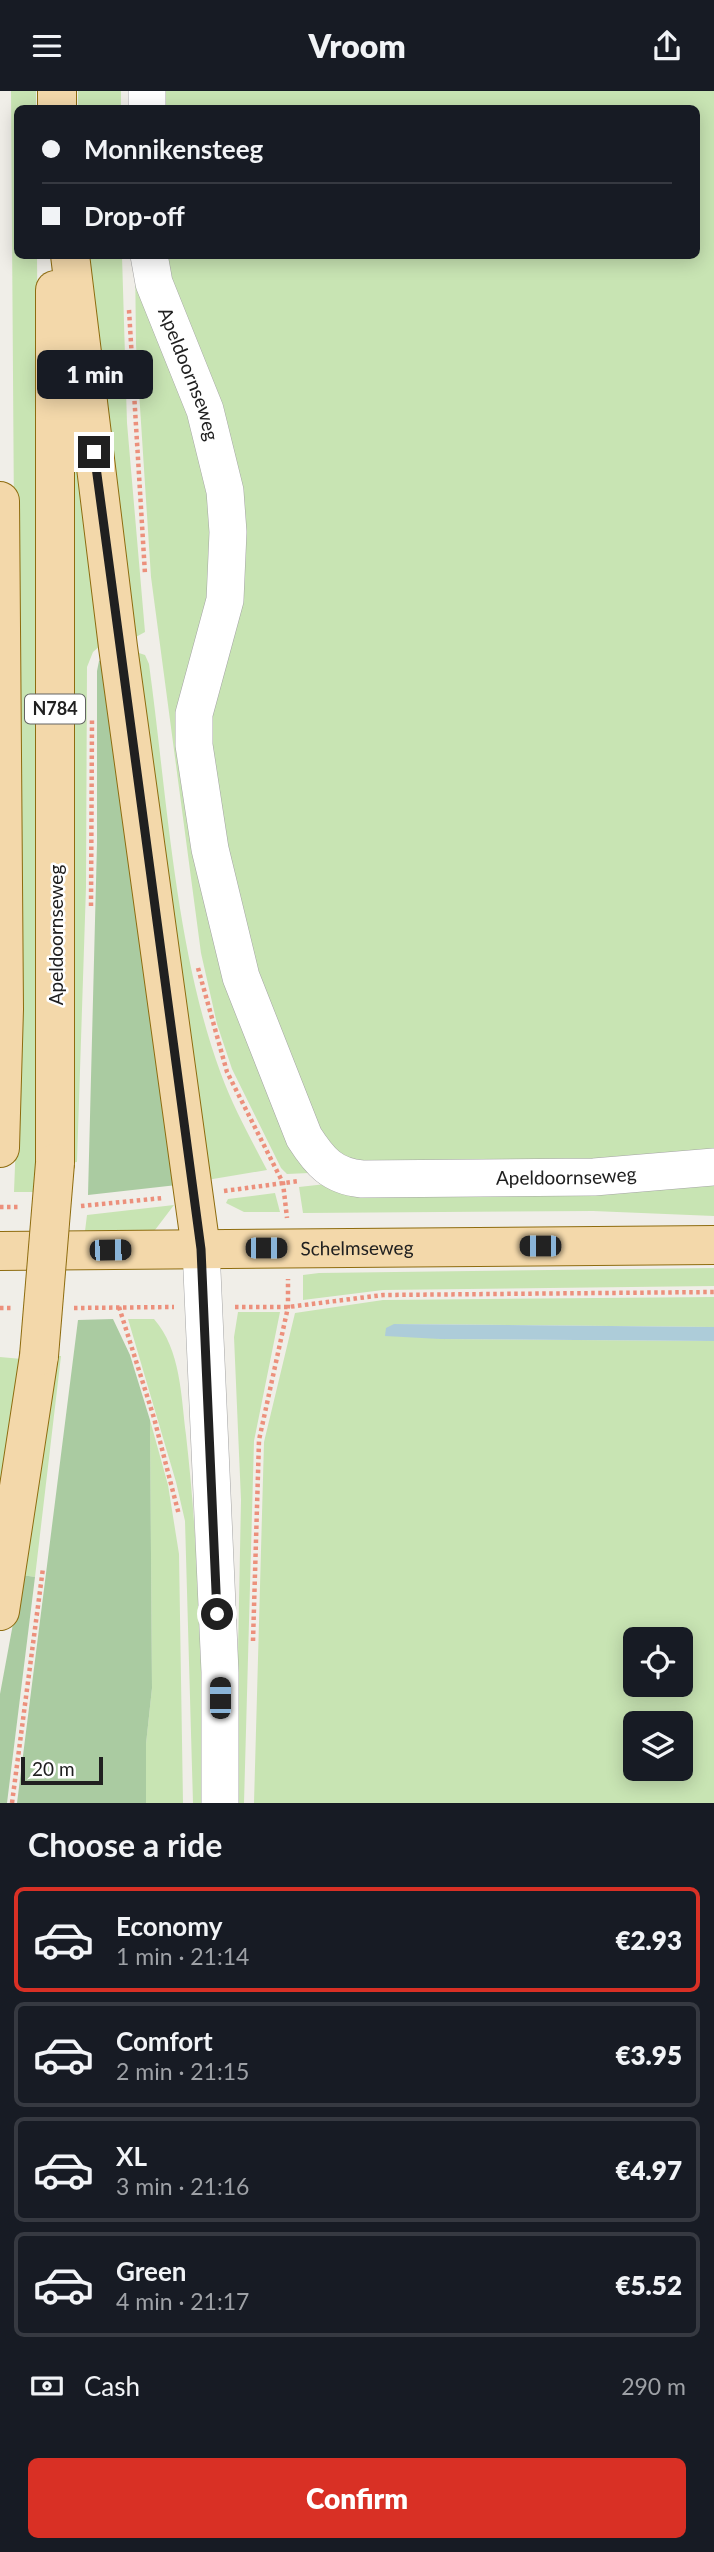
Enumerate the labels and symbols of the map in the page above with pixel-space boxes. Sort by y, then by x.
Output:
street label: Apeldoornseweg [154,304,224,443]
callout: 1 min [36,351,152,399]
route end [78,436,110,468]
road number: N784 [25,695,85,723]
street label: Apeldoornseweg [44,865,67,1005]
street label: Apeldoornseweg [496,1162,637,1189]
street label: Schelmseweg [300,1236,414,1259]
car [520,1236,562,1257]
car [246,1238,288,1259]
car [89,1239,132,1261]
route start [201,1598,233,1630]
car [210,1677,231,1719]
scale bar [21,1754,103,1786]

